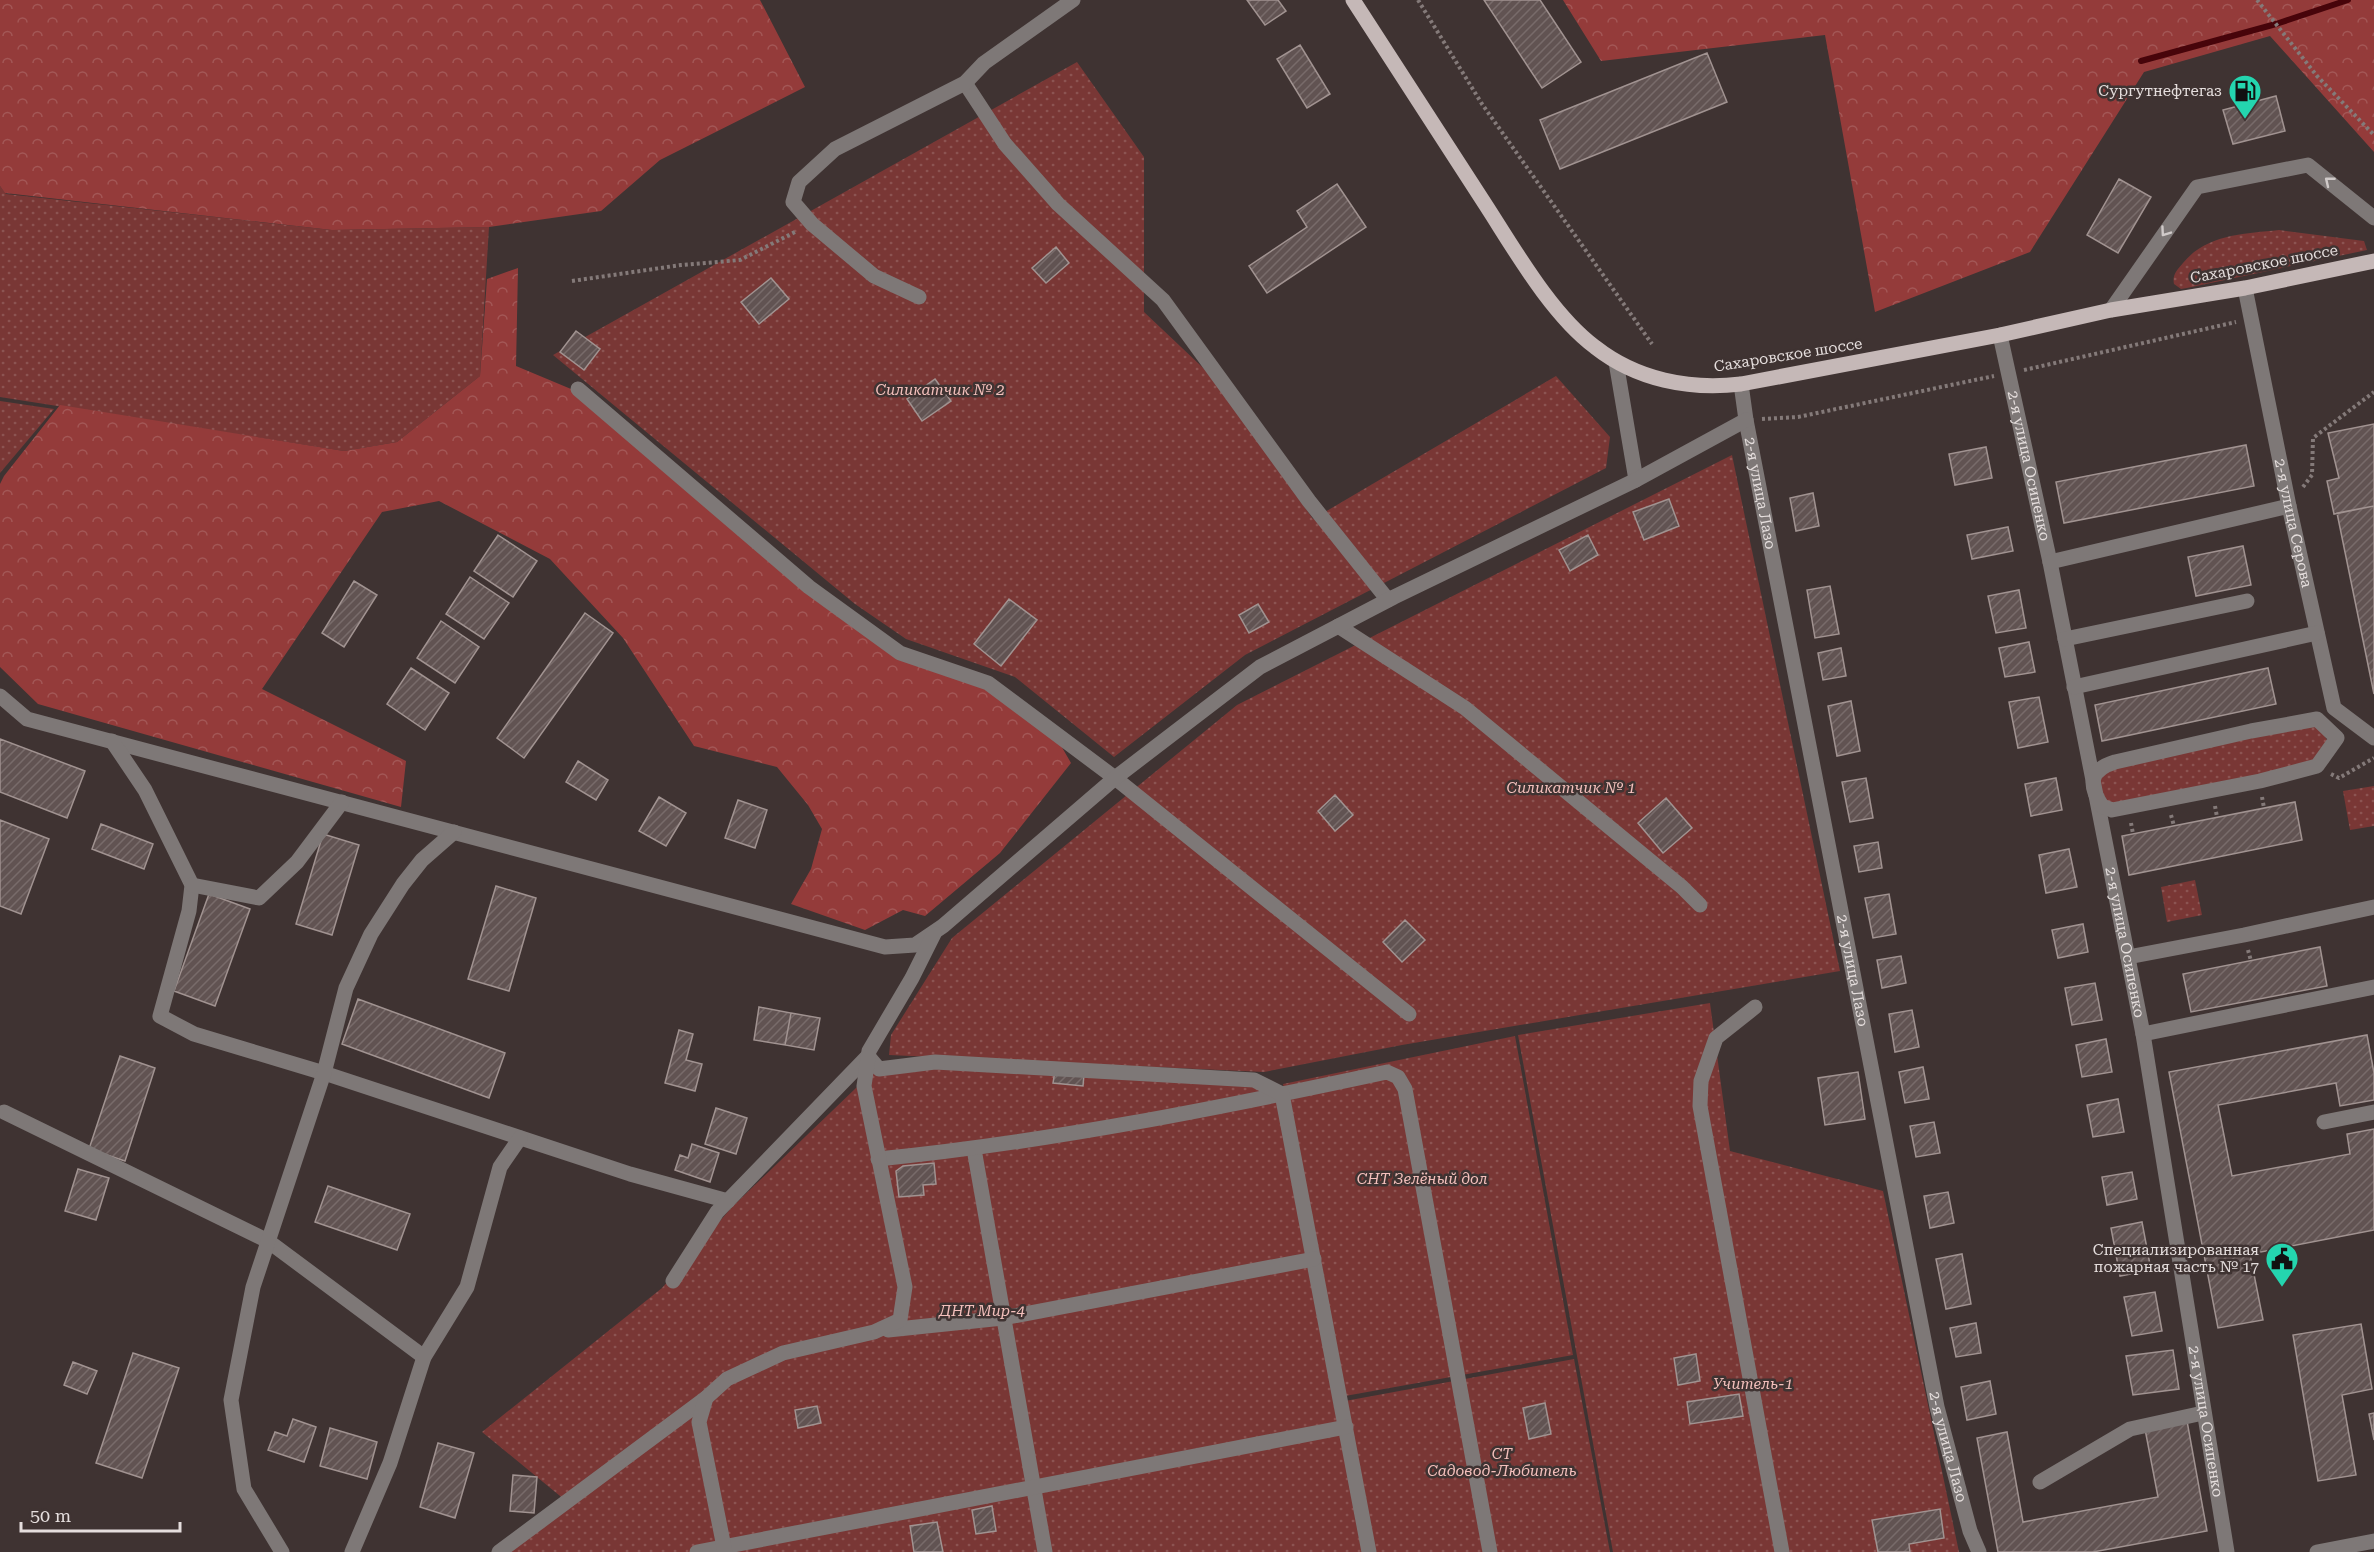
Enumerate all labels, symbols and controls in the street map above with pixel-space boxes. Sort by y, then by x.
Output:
fuel station icon: Сургутнефтегаз [2227,73,2263,120]
place label: Сургутнефтегаз [2098,82,2222,100]
one-way arrow [2324,178,2335,189]
one-way arrow [2161,226,2172,237]
street label: Сахаровское шоссе [2189,241,2339,287]
street label: Сахаровское шоссе [1713,334,1863,376]
park label: Силикатчик № 2 [875,381,1005,399]
street label: 2-я улица Осипенко [2004,389,2054,543]
street label: 2-я улица Лазо [1741,436,1780,551]
street label: 2-я улица Серова [2271,457,2316,589]
park label: Силикатчик № 1 [1506,779,1636,797]
street label: 2-я улица Осипенко [2101,865,2149,1019]
street label: 2-я улица Лазо [1833,913,1872,1028]
park label: СНТ Зелёный дол [1357,1170,1488,1188]
place label: Специализированная пожарная часть № 17 [2093,1241,2259,1276]
public building icon: Специализированная пожарная часть № 17 [2264,1241,2300,1288]
park label: ДНТ Мир-4 [938,1302,1026,1320]
street label: 2-я улица Осипенко [2185,1344,2227,1499]
park label: Учитель-1 [1713,1375,1793,1393]
street label: 2-я улица Лазо [1925,1390,1971,1504]
park label: СТ Садовод-Любитель [1427,1445,1577,1480]
scale bar [21,1495,180,1533]
text: 50 m [30,1505,71,1526]

